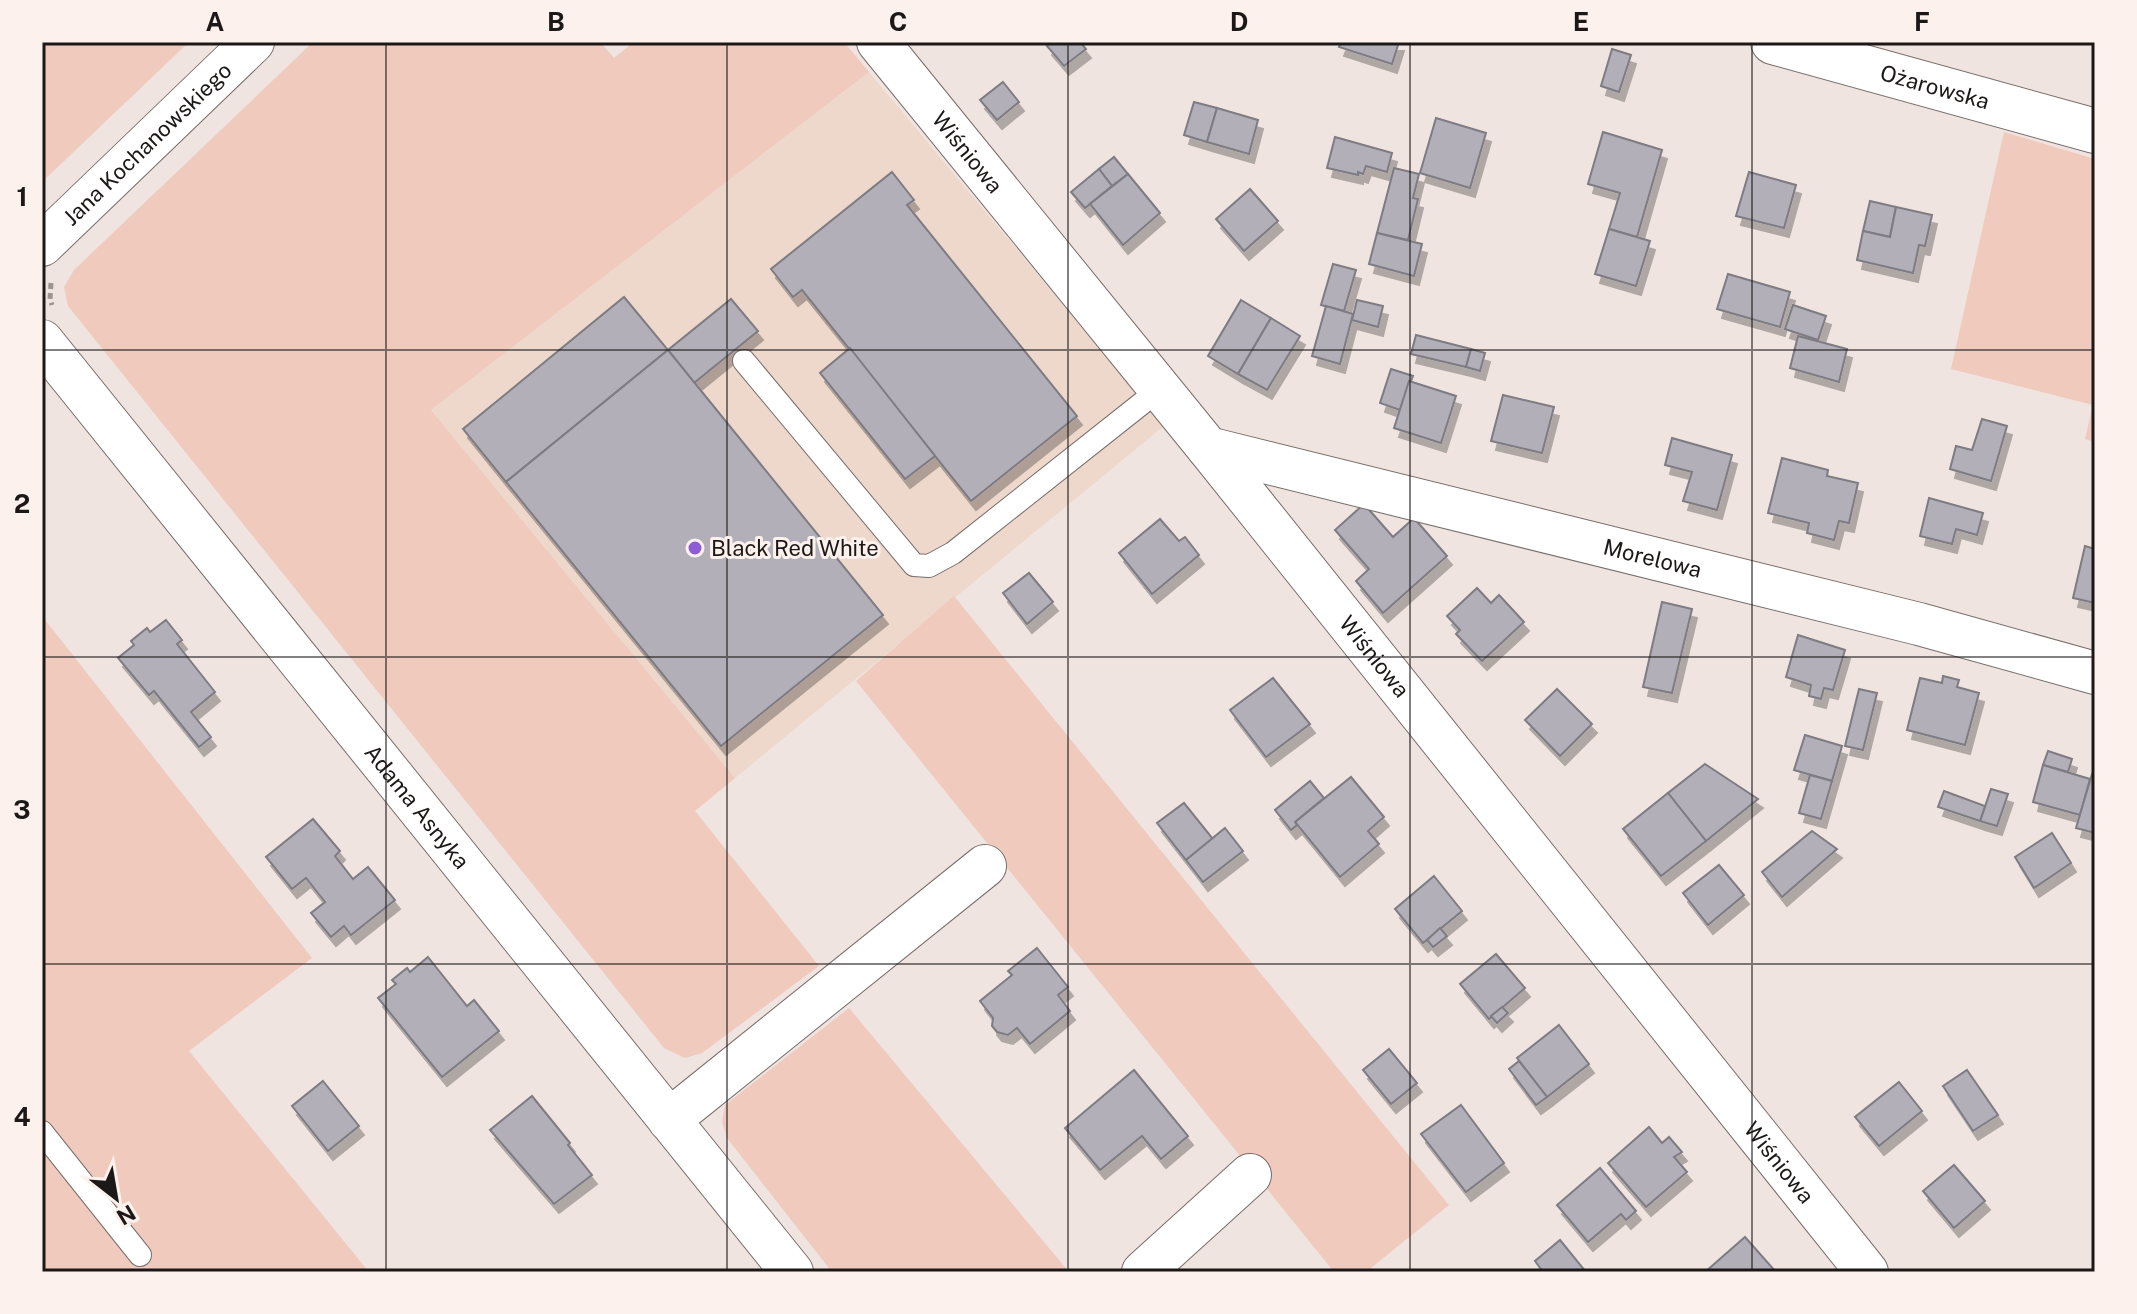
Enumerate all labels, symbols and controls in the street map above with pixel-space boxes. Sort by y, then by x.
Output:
text: A [206,6,225,37]
text: B [547,6,565,37]
text: C [889,6,907,37]
text: D [1230,6,1248,37]
text: E [1573,6,1589,37]
text: F [1914,6,1930,37]
street label: Jana Kochanowskiego [58,57,237,231]
street label: Ożarowska [1877,59,1992,114]
street label: Wiśniowa [927,106,1008,198]
text: 1 [16,181,28,212]
text: 2 [14,488,30,519]
street label: Morelowa [1601,533,1704,583]
place label: Black Red White [711,535,879,561]
marker: Black Red White [686,539,704,557]
street label: Wiśniowa [1334,610,1415,702]
street label: Adama Asnyka [359,739,475,874]
text: 3 [13,794,31,825]
text: 4 [13,1101,31,1132]
street label: Wiśniowa [1739,1116,1820,1208]
north arrow [76,1158,156,1238]
text: N [112,1200,140,1231]

